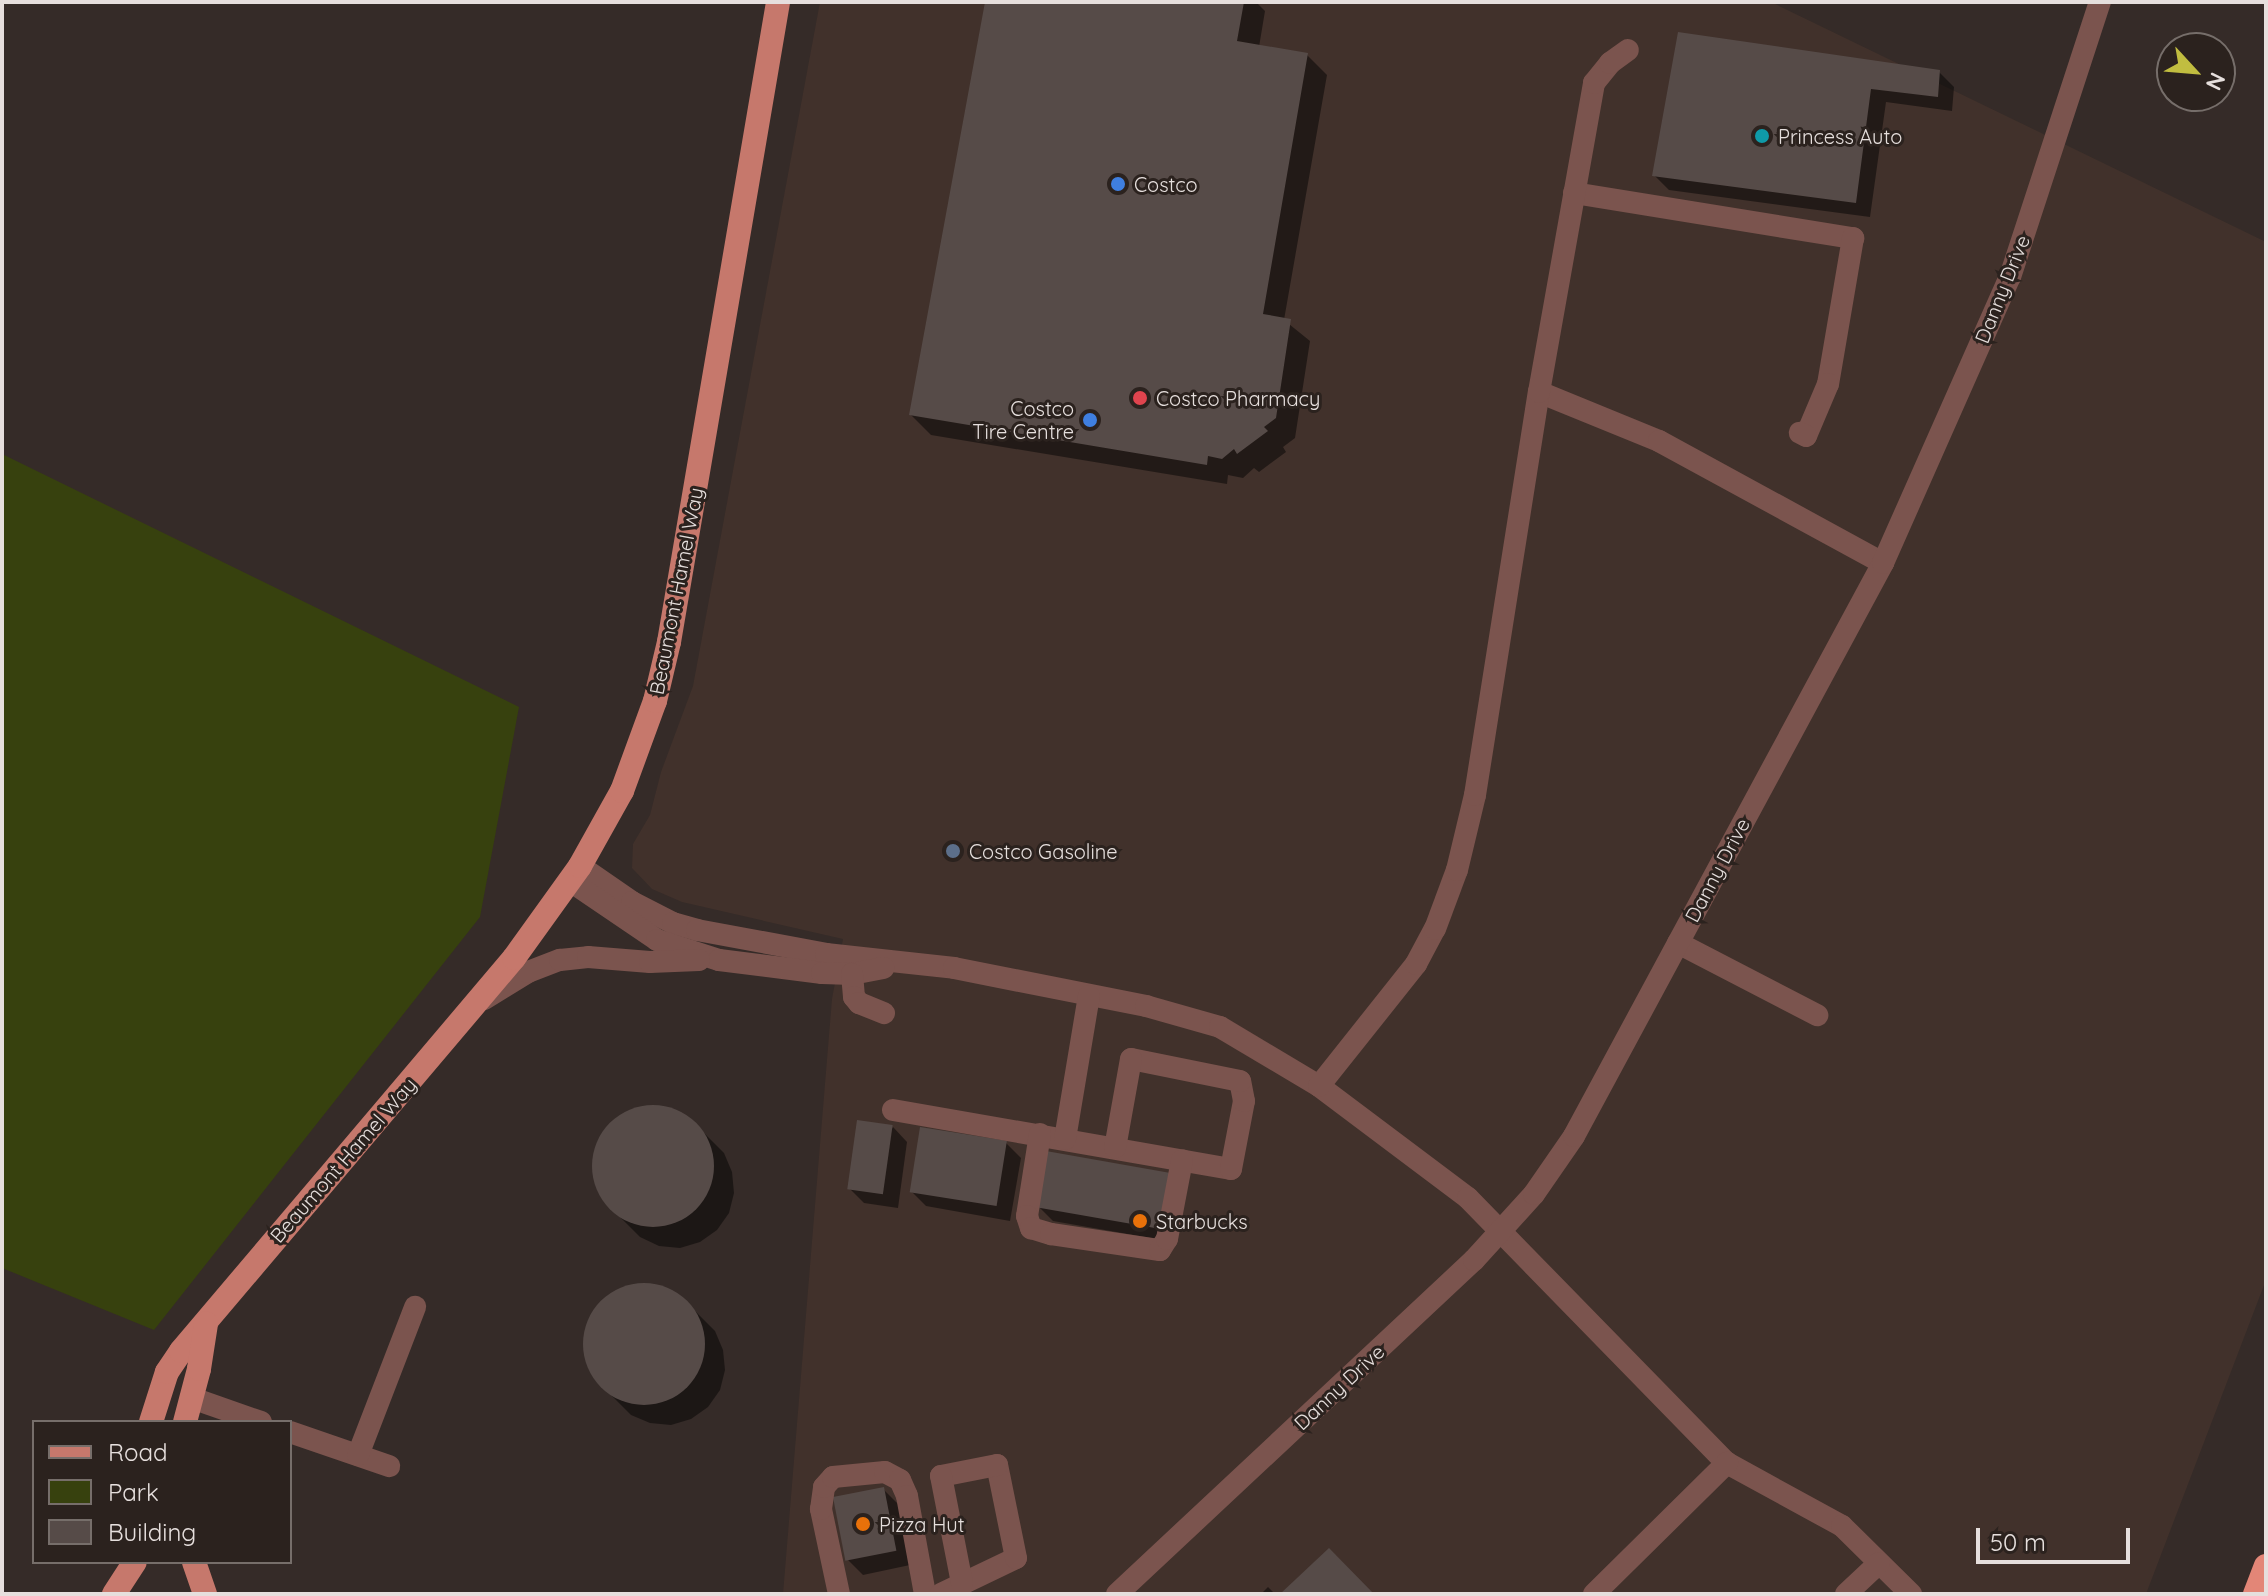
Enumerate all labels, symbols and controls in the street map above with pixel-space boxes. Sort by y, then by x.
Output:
north arrow [2156,32,2236,112]
text: N [2200,68,2232,95]
place label: Princess Auto [1778,124,1902,148]
marker: Princess Auto [1753,127,1771,145]
place label: Costco [1134,172,1198,196]
marker: Costco [1109,175,1127,193]
street label: Danny Drive [1969,231,2035,347]
place label: Costco Pharmacy [1156,386,1320,410]
marker: Costco Pharmacy [1131,389,1149,407]
place label: Costco Tire Centre [972,396,1074,443]
marker: Costco Tire Centre [1081,411,1099,429]
street label: Beaumont Hamel Way [644,485,708,697]
street label: Danny Drive [1680,814,1754,926]
place label: Costco Gasoline [969,839,1118,863]
marker: Costco Gasoline [944,842,962,860]
street label: Beaumont Hamel Way [265,1073,421,1247]
place label: Starbucks [1156,1209,1248,1233]
marker: Starbucks [1131,1212,1149,1230]
street label: Danny Drive [1289,1339,1389,1435]
legend [32,1420,292,1564]
text: Road [108,1437,168,1467]
text: Park [108,1477,159,1507]
place label: Pizza Hut [879,1512,964,1536]
scale bar [1980,1512,2134,1562]
marker: Pizza Hut [854,1515,872,1533]
text: Building [108,1517,196,1547]
text: 50 m [1990,1527,2046,1557]

